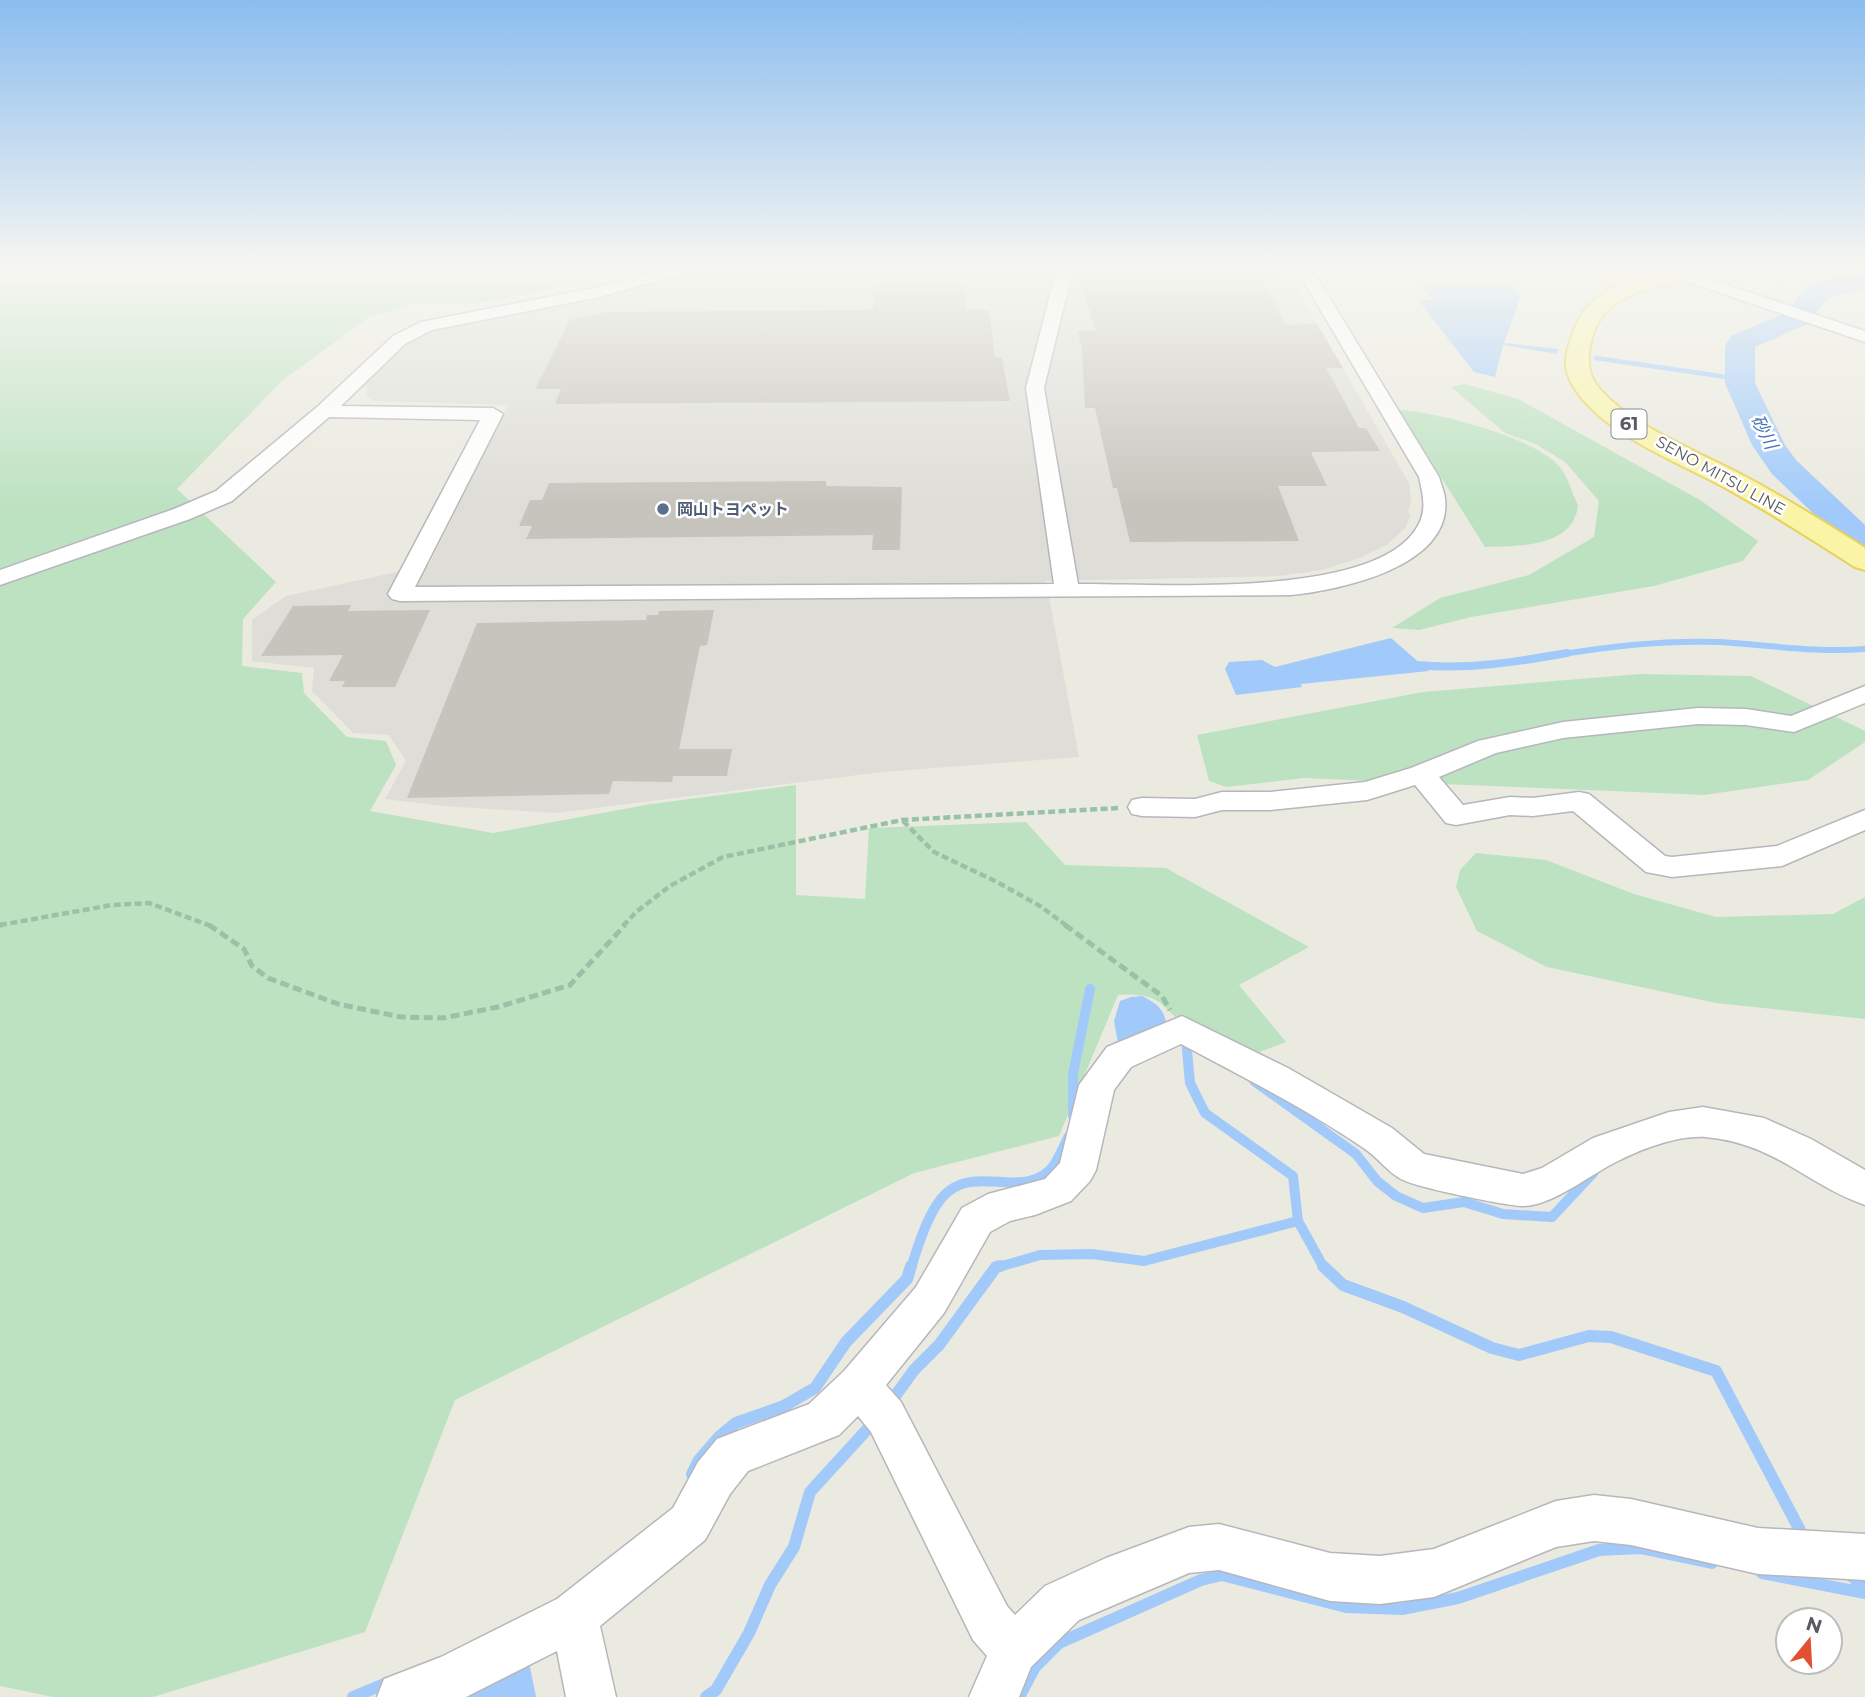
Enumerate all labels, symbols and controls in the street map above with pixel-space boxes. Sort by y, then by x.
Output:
road number: 61 [1612,410,1646,438]
water label: 砂川 [1746,411,1783,455]
street label: SENO MITSU LINE [1653,432,1789,519]
place label: 岡山トヨペット [677,500,789,519]
marker: 岡山トヨペット [655,501,671,517]
north arrow [1774,1606,1844,1676]
text: N [1803,1612,1825,1639]

